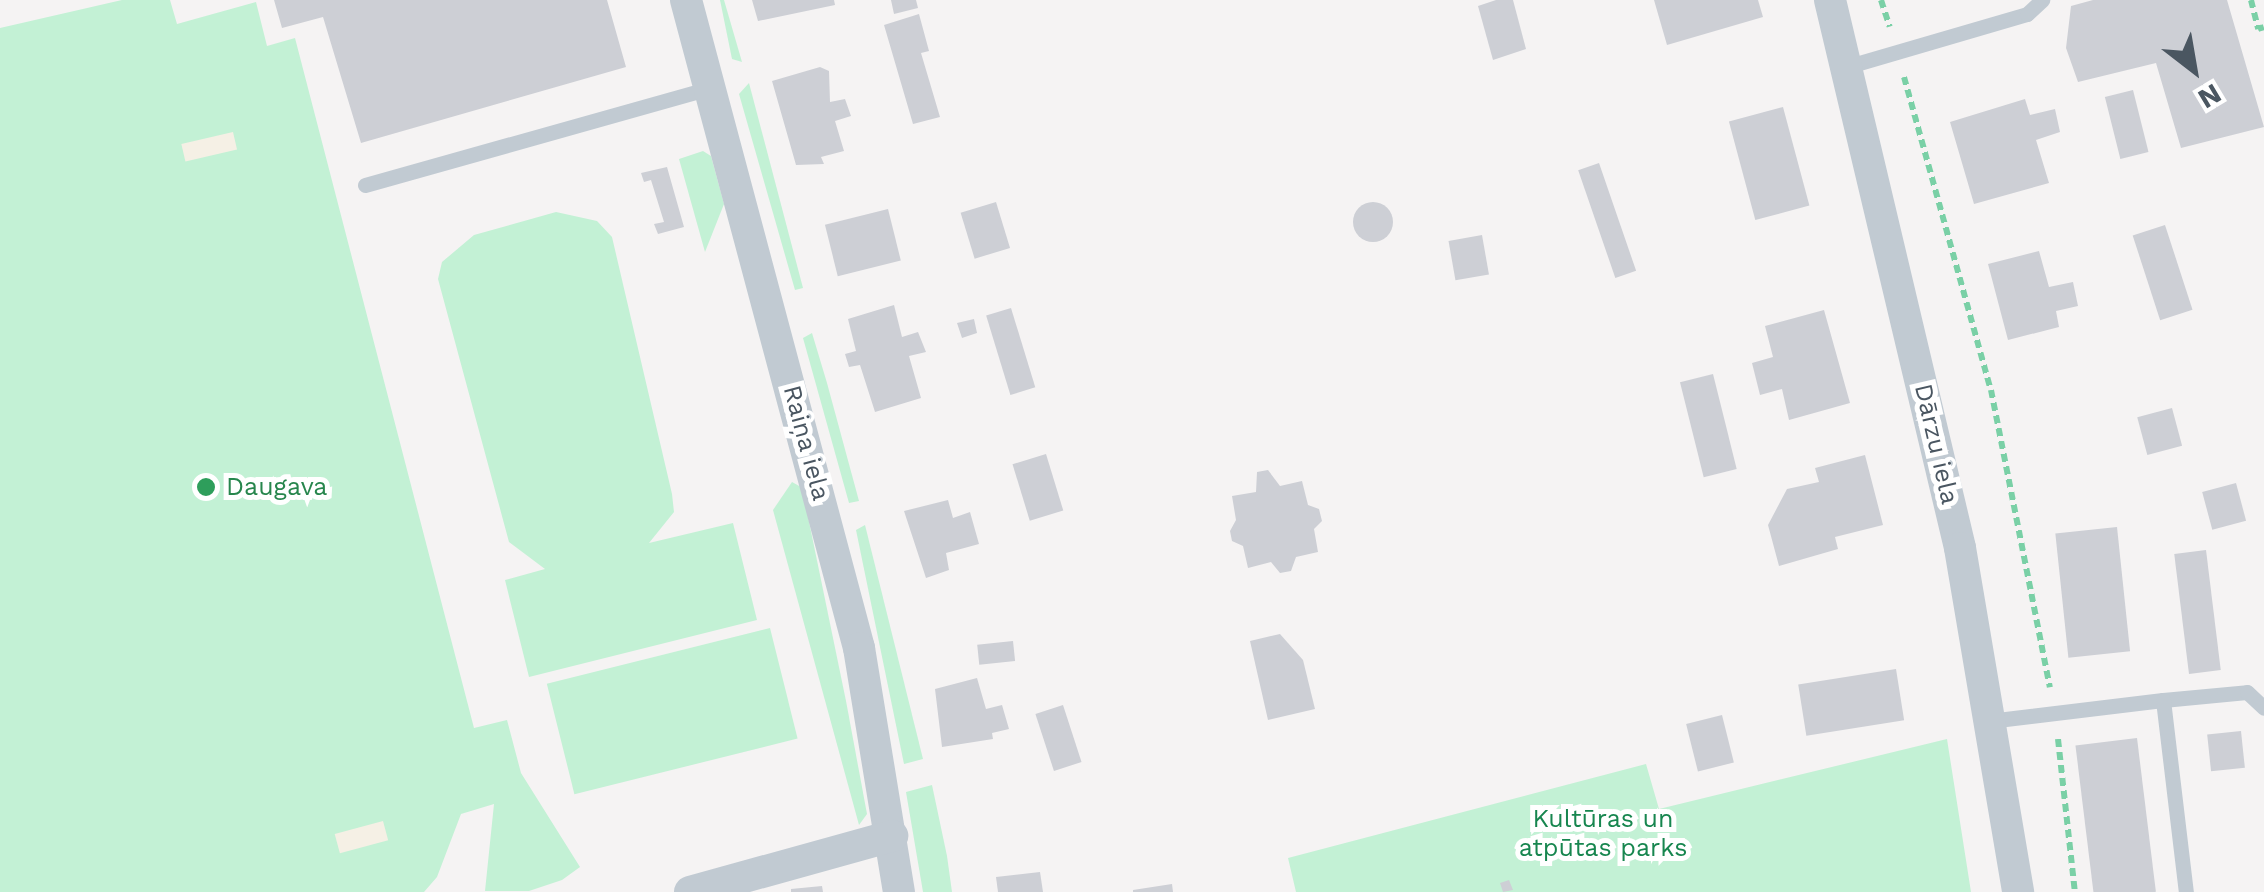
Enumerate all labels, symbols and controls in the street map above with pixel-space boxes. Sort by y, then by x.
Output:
north arrow [2144,20,2244,120]
text: N [2192,77,2227,116]
street label: Dārzu iela [1908,381,1964,507]
street label: Raiņa iela [776,382,836,504]
place label: Daugava [226,472,327,502]
marker: Daugava [195,476,217,498]
park label: Kultūras un atpūtas parks [1519,805,1687,864]

